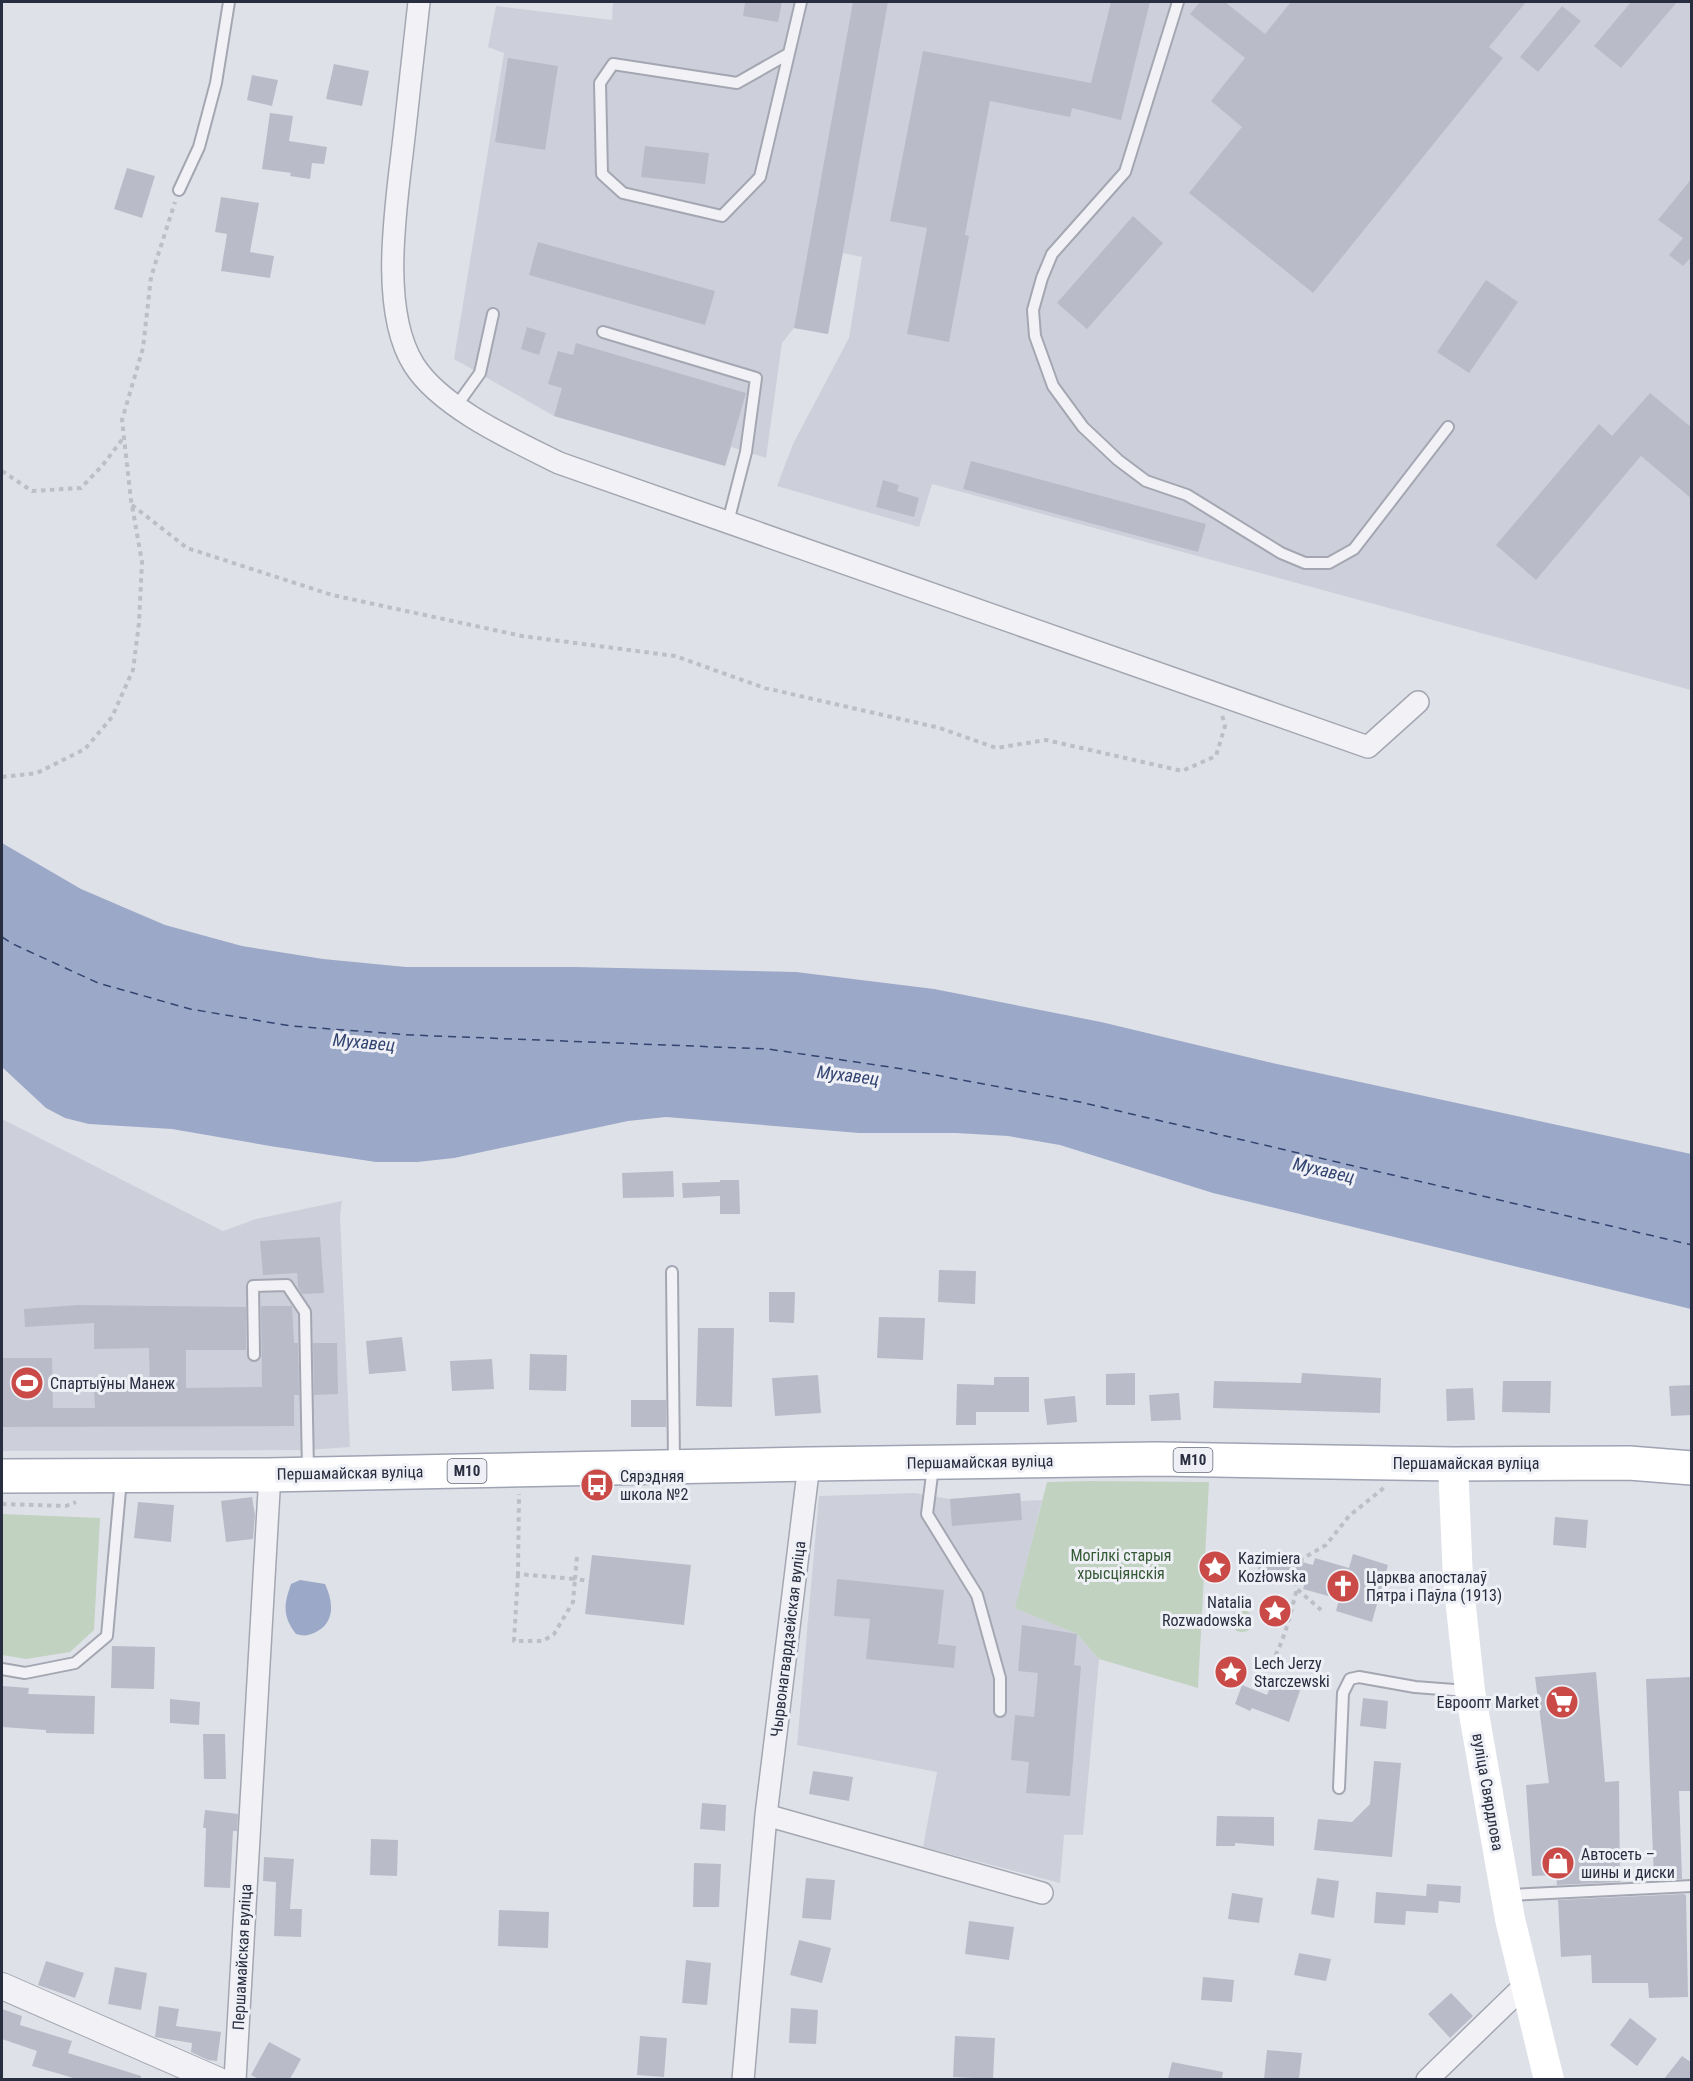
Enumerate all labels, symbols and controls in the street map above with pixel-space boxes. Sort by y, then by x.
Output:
water label: Мухавец [332,1029,396,1055]
water label: Мухавец [816,1061,880,1089]
water label: Мухавец [1291,1153,1357,1187]
sports icon: Спартыўны Манеж [9,1365,45,1401]
place label: Спартыўны Манеж [50,1374,176,1393]
road number: М10 [1174,1448,1212,1472]
street label: Першамайская вуліца [906,1451,1054,1473]
street label: Першамайская вуліца [1393,1454,1539,1473]
road number: М10 [448,1459,486,1483]
street label: Першамайская вуліца [276,1462,424,1484]
bus stop icon: Сярэдняя школа №2 [579,1467,615,1503]
place label: Сярэдняя школа №2 [620,1467,688,1504]
street label: Чырвонагвардзейская вуліца [767,1540,809,1738]
park label: Могілкі старыя хрысціянскія [1070,1546,1172,1583]
place icon: Kazimiera Kozłowska [1197,1549,1233,1585]
place label: Kazimiera Kozłowska [1238,1549,1306,1586]
church icon: Царква апосталаў Пятра і Паўла (1913) [1325,1568,1361,1604]
place label: Царква апосталаў Пятра і Паўла (1913) [1366,1568,1502,1605]
place label: Natalia Rozwadowska [1162,1593,1252,1630]
place icon: Natalia Rozwadowska [1257,1593,1293,1629]
place icon: Lech Jerzy Starczewski [1213,1654,1249,1690]
place label: Lech Jerzy Starczewski [1254,1654,1330,1691]
supermarket icon: Евроопт Market [1544,1684,1580,1720]
place label: Евроопт Market [1437,1693,1539,1712]
street label: вуліца Свярдлова [1468,1732,1508,1852]
shop icon: Автосеть – шины и диски [1540,1845,1576,1881]
place label: Автосеть – шины и диски [1581,1845,1675,1882]
street label: Першамайская вуліца [229,1883,255,2031]

